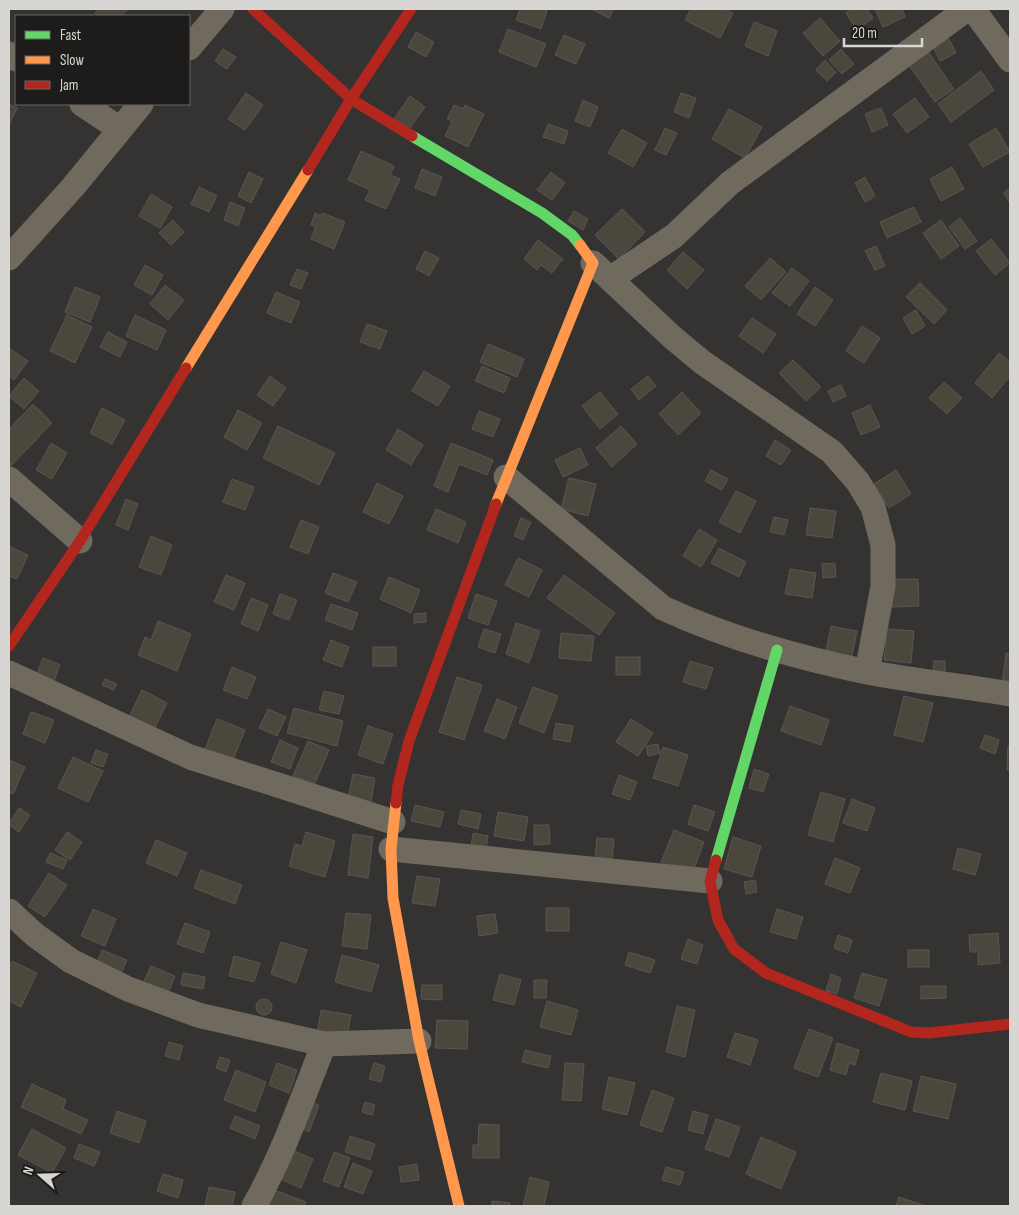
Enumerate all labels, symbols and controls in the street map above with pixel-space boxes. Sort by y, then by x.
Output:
legend [15,15,190,105]
scale bar [844,15,922,47]
text: 20 m [852,24,877,43]
text: Fast [60,26,82,45]
text: Slow [60,51,84,70]
text: Jam [59,76,78,95]
north arrow [15,1150,65,1200]
text: N [19,1164,38,1177]

